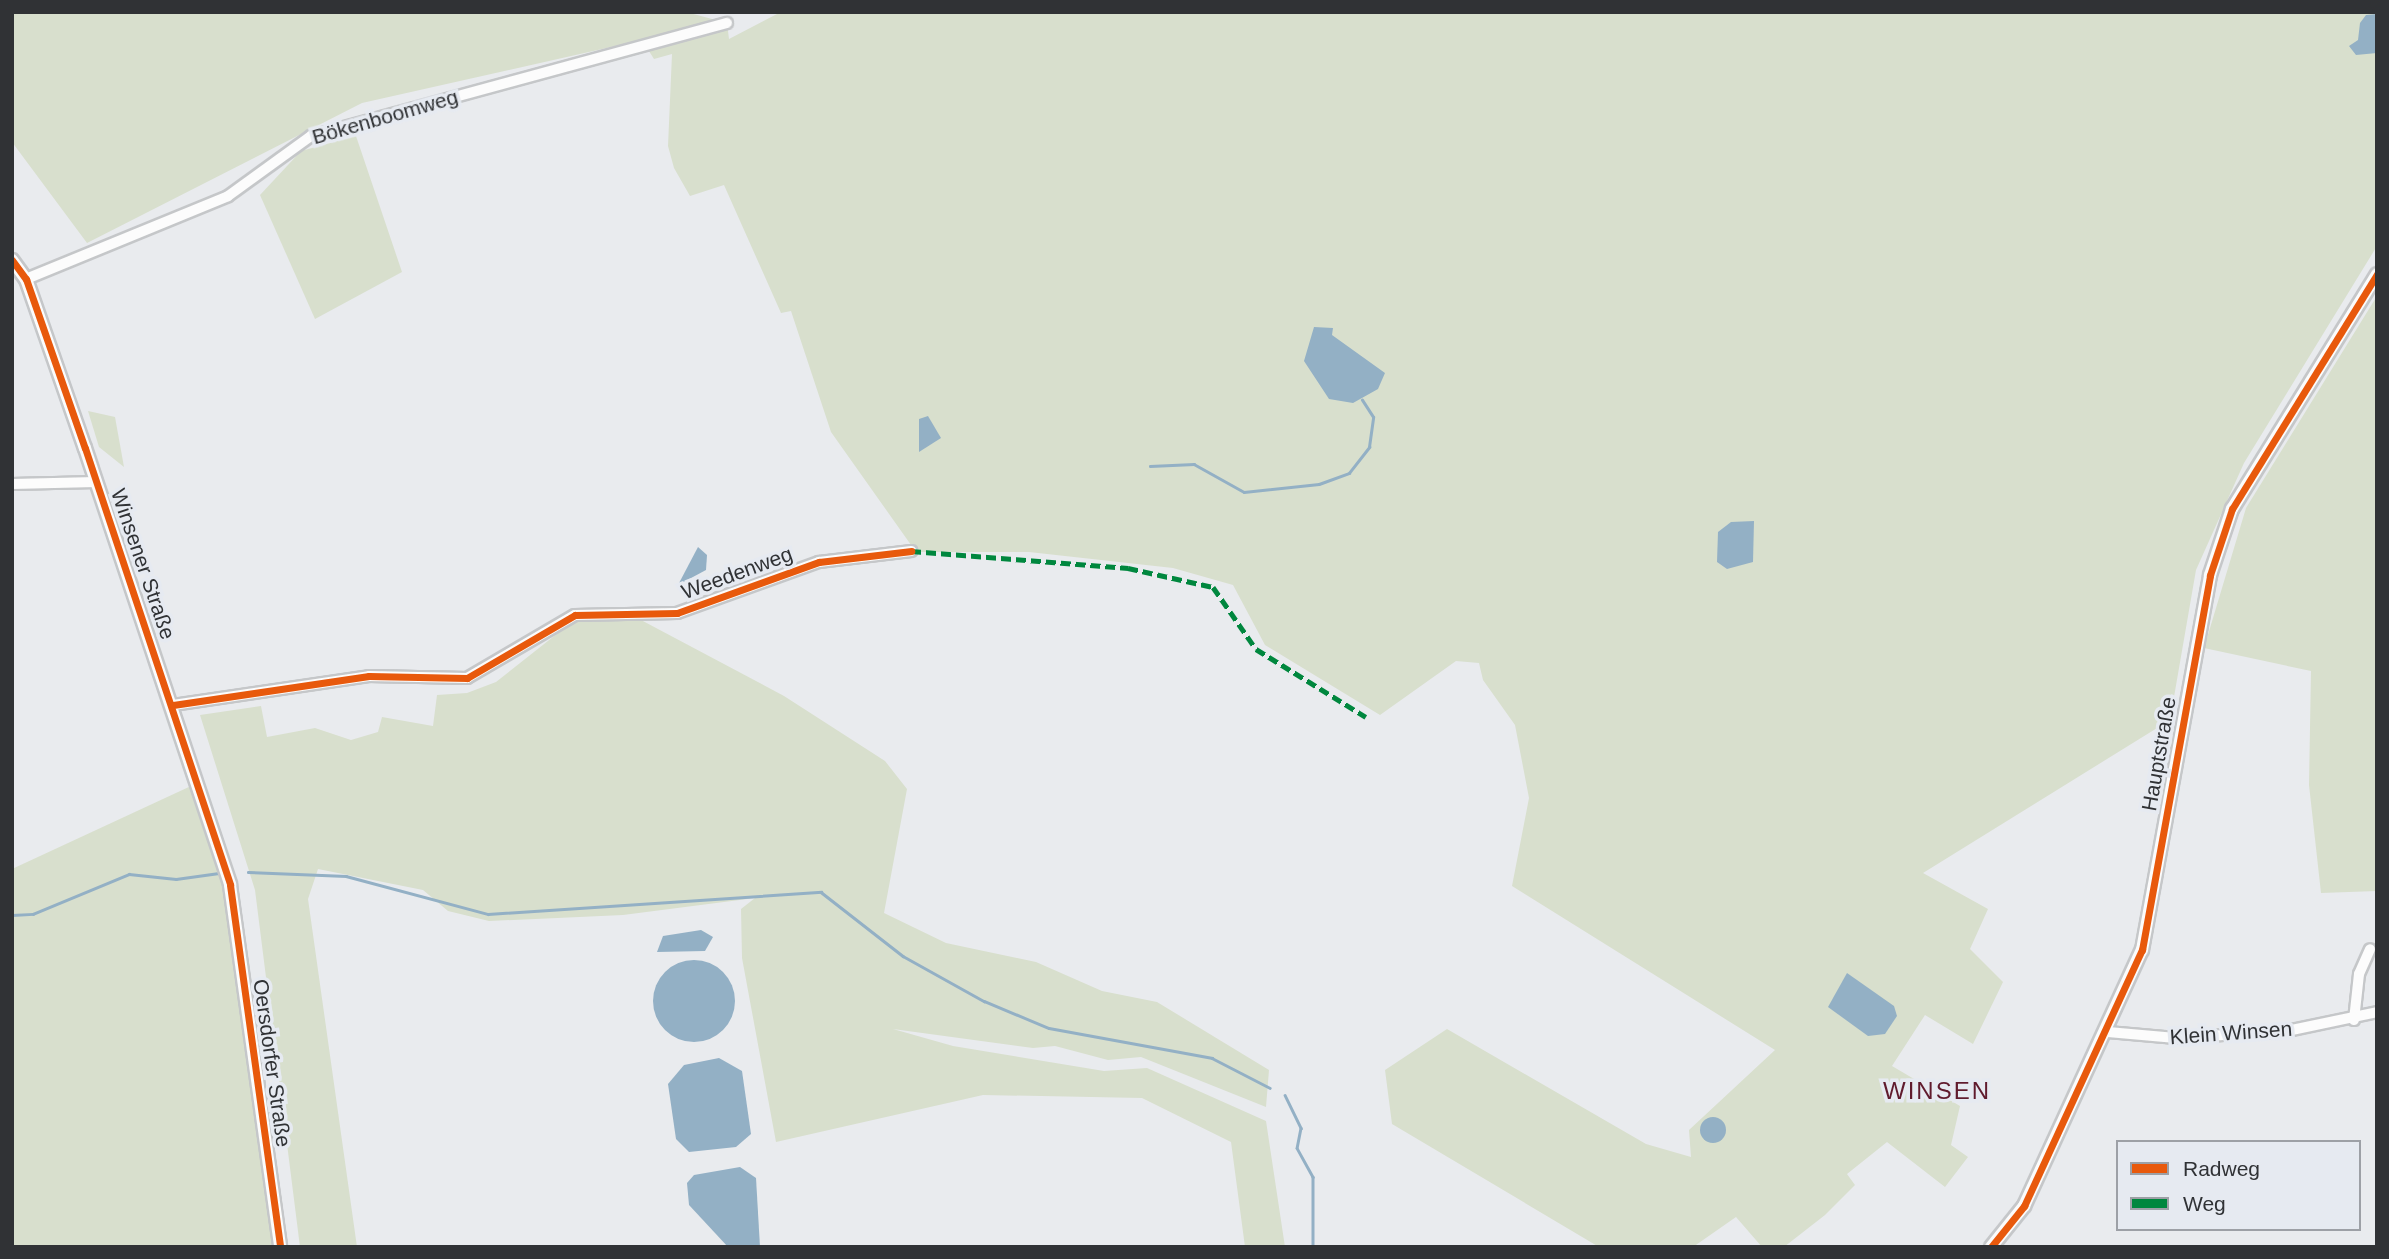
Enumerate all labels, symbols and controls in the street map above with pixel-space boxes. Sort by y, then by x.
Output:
street label: Bökenboomweg [309,84,461,150]
street label: Winsener Straße [105,485,181,643]
street label: Weedenweg [678,541,796,605]
street label: Hauptstraße [2137,695,2181,813]
street label: Oersdorfer Straße [248,977,296,1149]
street label: Klein Winsen [2169,1016,2293,1050]
district label: WINSEN [1884,1077,1990,1105]
legend [2116,1140,2361,1231]
text: Radweg [2183,1157,2260,1180]
text: Weg [2183,1192,2226,1215]

